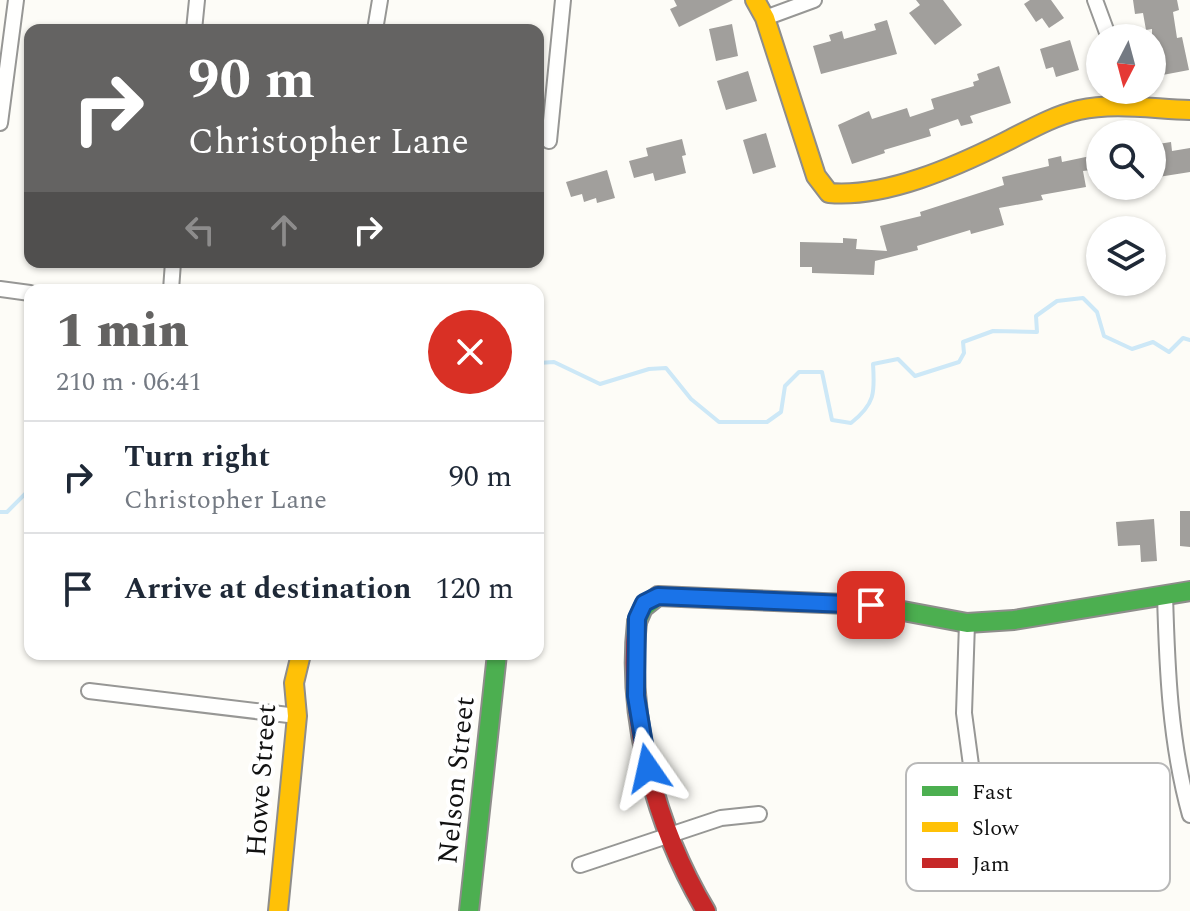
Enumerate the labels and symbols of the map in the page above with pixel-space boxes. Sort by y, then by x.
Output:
north arrow [1086,24,1166,104]
pin [837,571,905,639]
street label: Nelson Street [426,694,487,866]
street label: Howe Street [235,702,288,858]
position arrow [606,726,690,810]
legend [906,763,1170,891]
text: Fast [972,776,1013,809]
text: Slow [972,812,1020,845]
text: Jam [972,848,1010,881]

